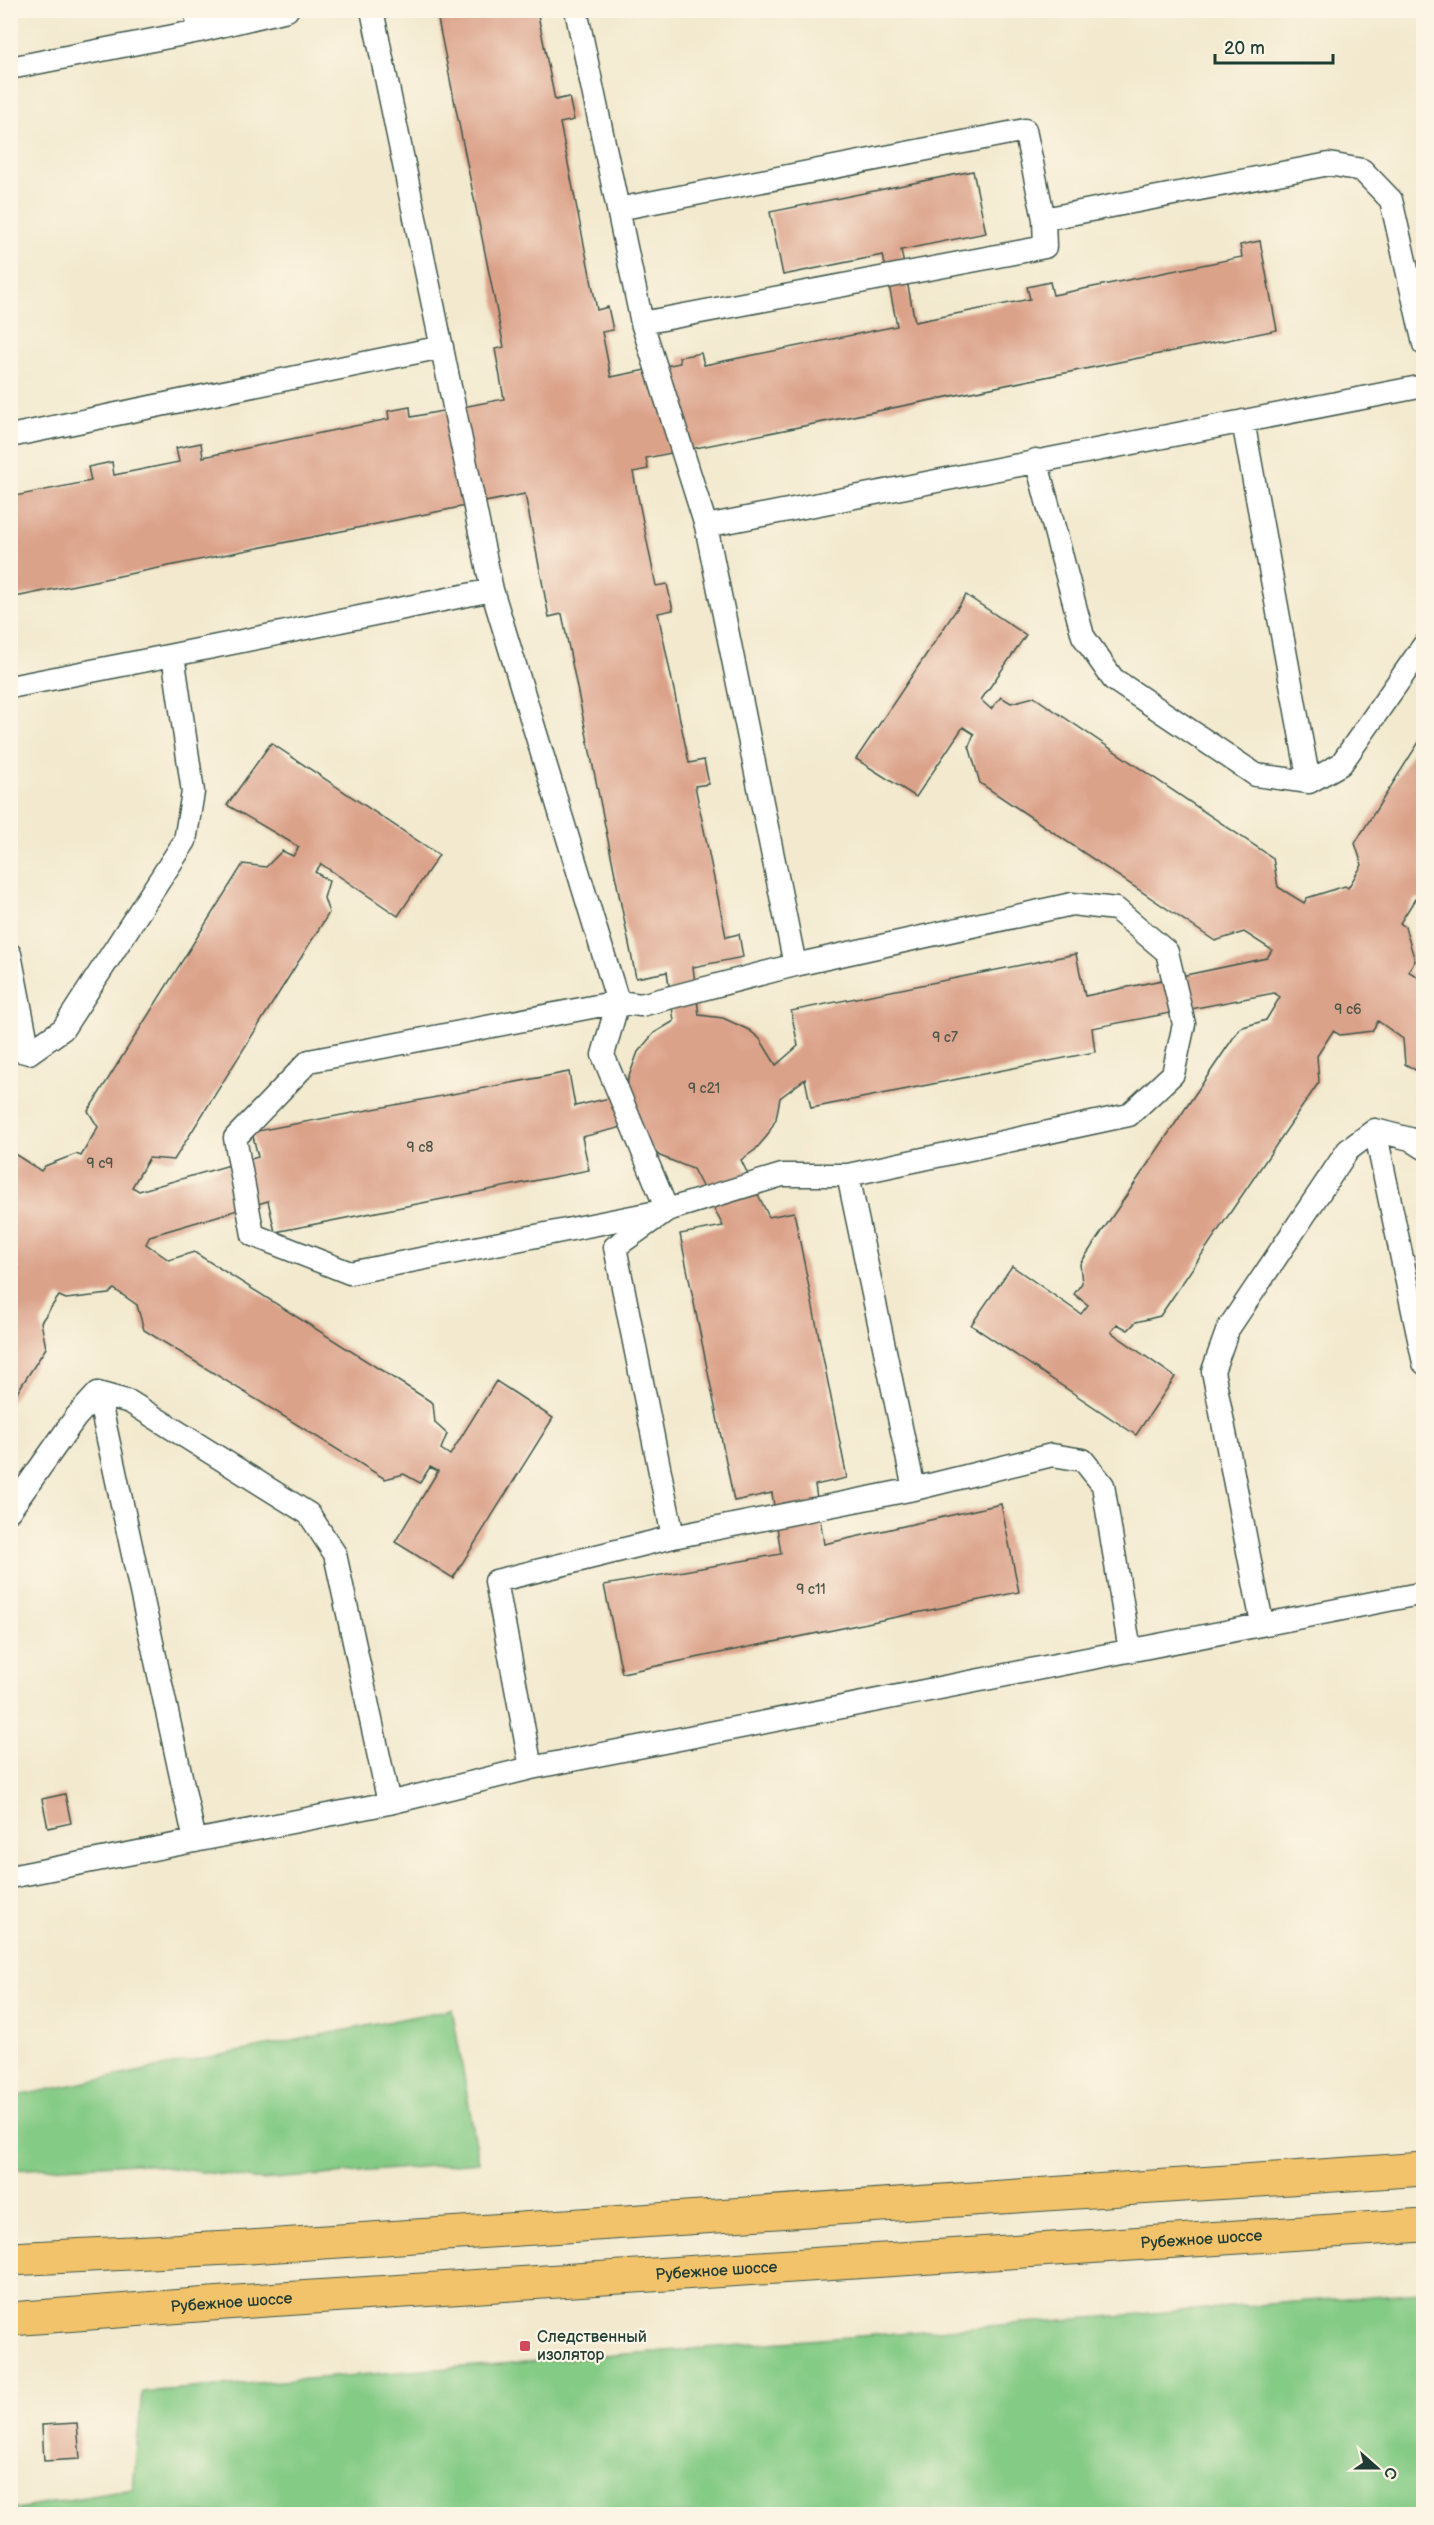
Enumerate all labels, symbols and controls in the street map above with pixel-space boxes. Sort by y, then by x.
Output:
scale bar [1215,27,1334,65]
text: 20 m [1224,38,1265,59]
house number: 9 с6 [1334,1001,1362,1018]
house number: 9 с7 [932,1029,958,1046]
house number: 9 с21 [688,1080,720,1097]
house number: 9 с8 [407,1139,433,1156]
house number: 9 с9 [87,1155,113,1172]
house number: 9 с11 [796,1581,826,1598]
street label: Рубежное шоссе [1140,2226,1263,2253]
street label: Рубежное шоссе [655,2257,778,2284]
street label: Рубежное шоссе [170,2289,293,2316]
place label: Следственный изолятор [537,2328,647,2365]
marker: Следственный изолятор [518,2339,532,2353]
north arrow [1347,2438,1407,2498]
text: С [1379,2464,1400,2481]

